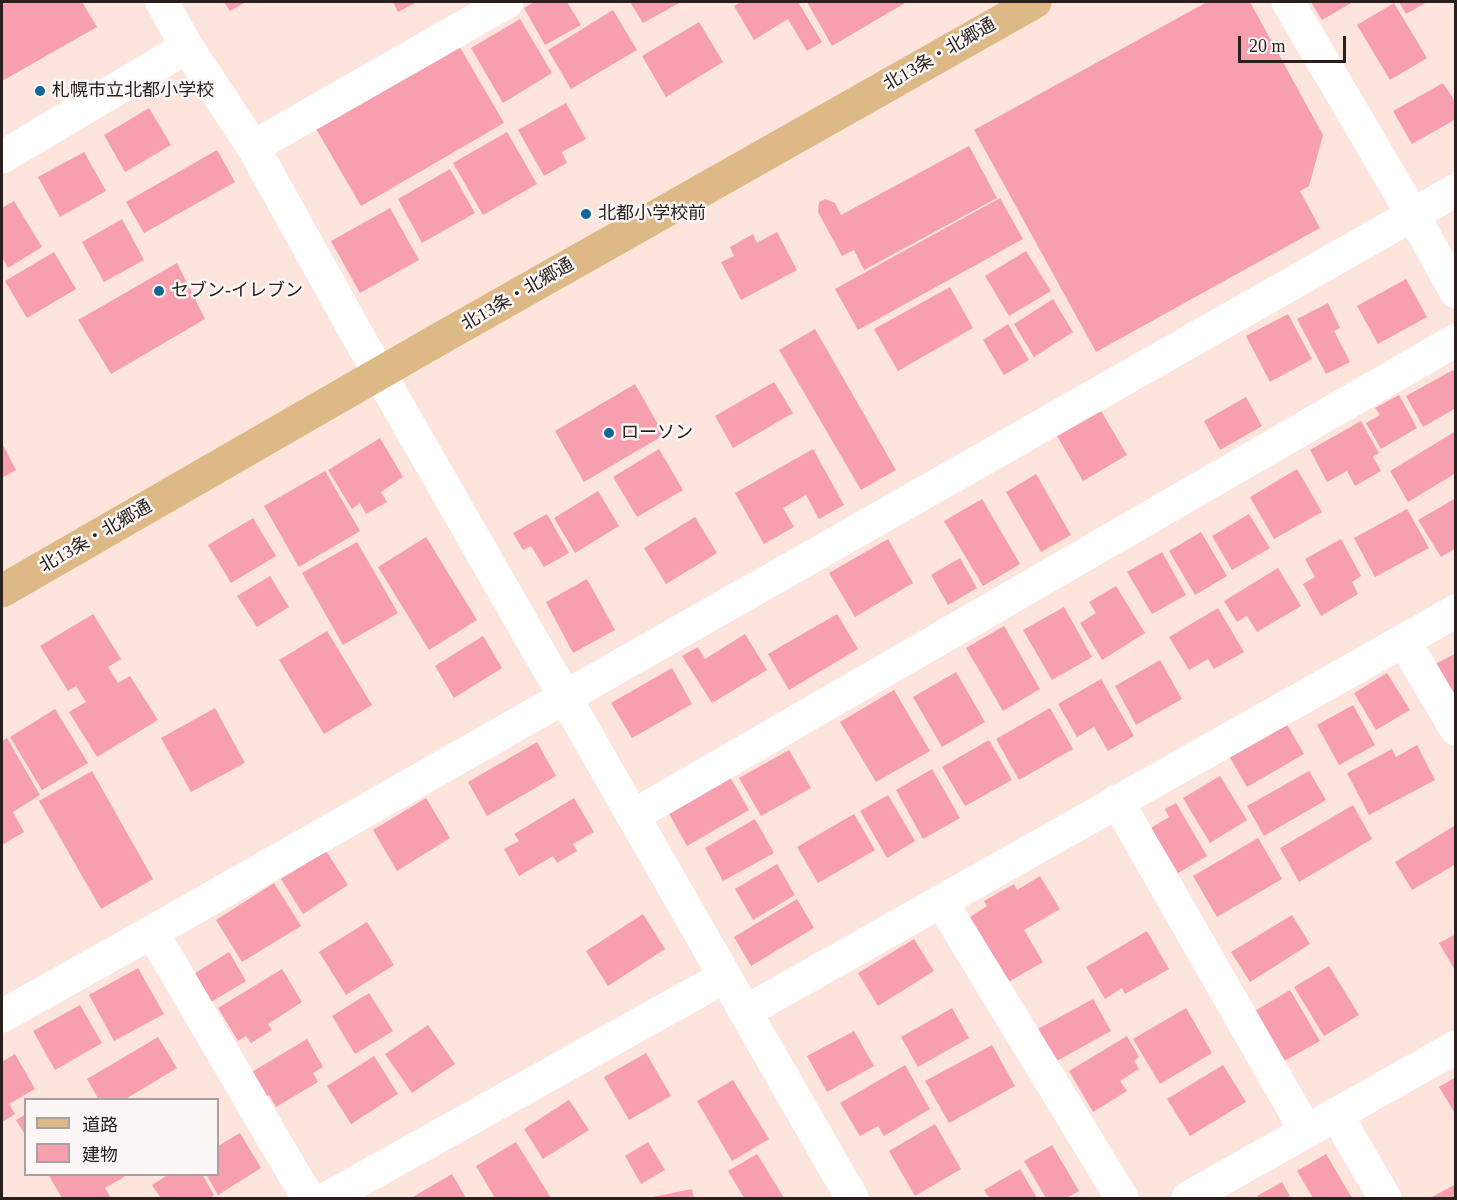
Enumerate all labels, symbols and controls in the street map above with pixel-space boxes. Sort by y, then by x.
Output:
street label: 北13条・北郷通 [880,14,1000,96]
scale bar [1241,24,1349,62]
text: 20 m [1249,36,1286,56]
place label: 札幌市立北都小学校 [52,80,214,102]
marker: 札幌市立北都小学校 [33,84,47,98]
place label: 北都小学校前 [598,203,706,225]
marker: 北都小学校前 [579,207,593,221]
street label: 北13条・北郷通 [458,254,578,336]
place label: セブン-イレブン [171,280,303,302]
marker: セブン-イレブン [152,284,166,298]
place label: ローソン [621,422,693,444]
marker: ローソン [602,426,616,440]
street label: 北13条・北郷通 [36,496,156,578]
legend [24,1098,219,1176]
text: 道路 [82,1115,118,1135]
text: 建物 [82,1145,118,1165]

